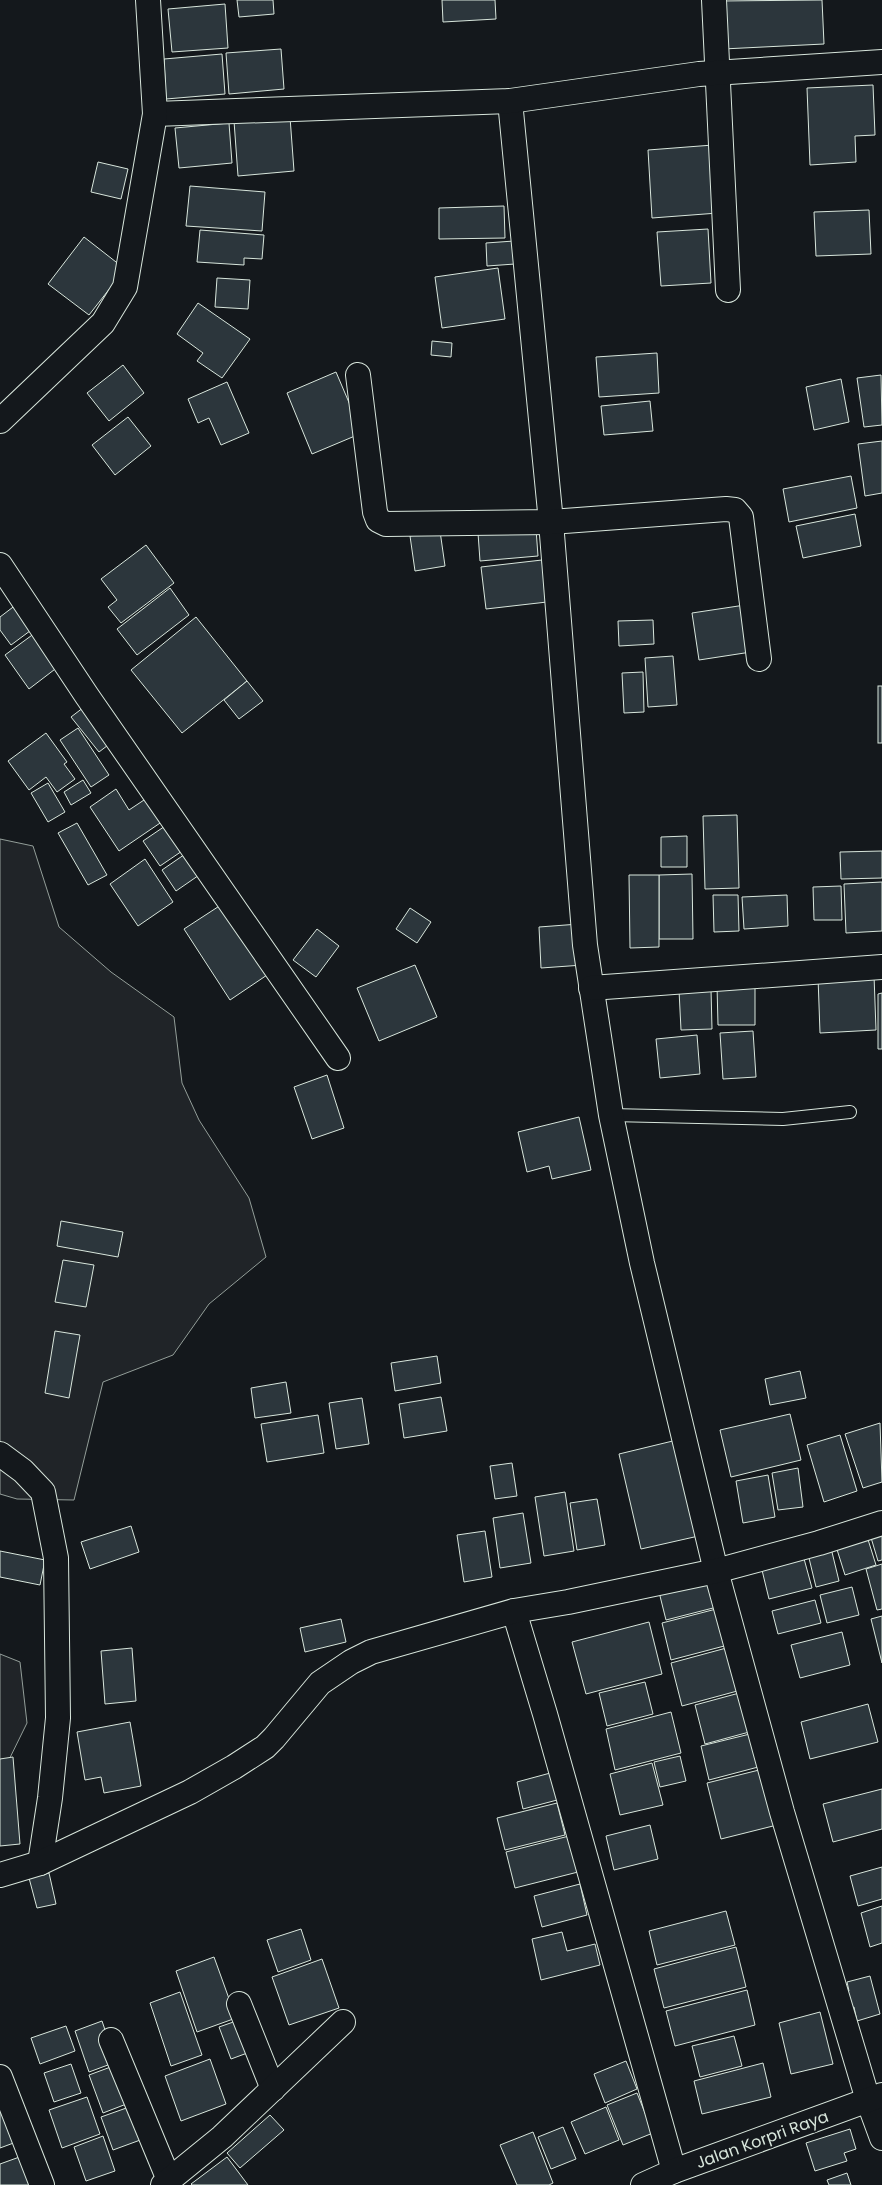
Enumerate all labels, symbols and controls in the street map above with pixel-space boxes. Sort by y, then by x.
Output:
street label: Jalan Korpri Raya [693,2105,832,2174]

